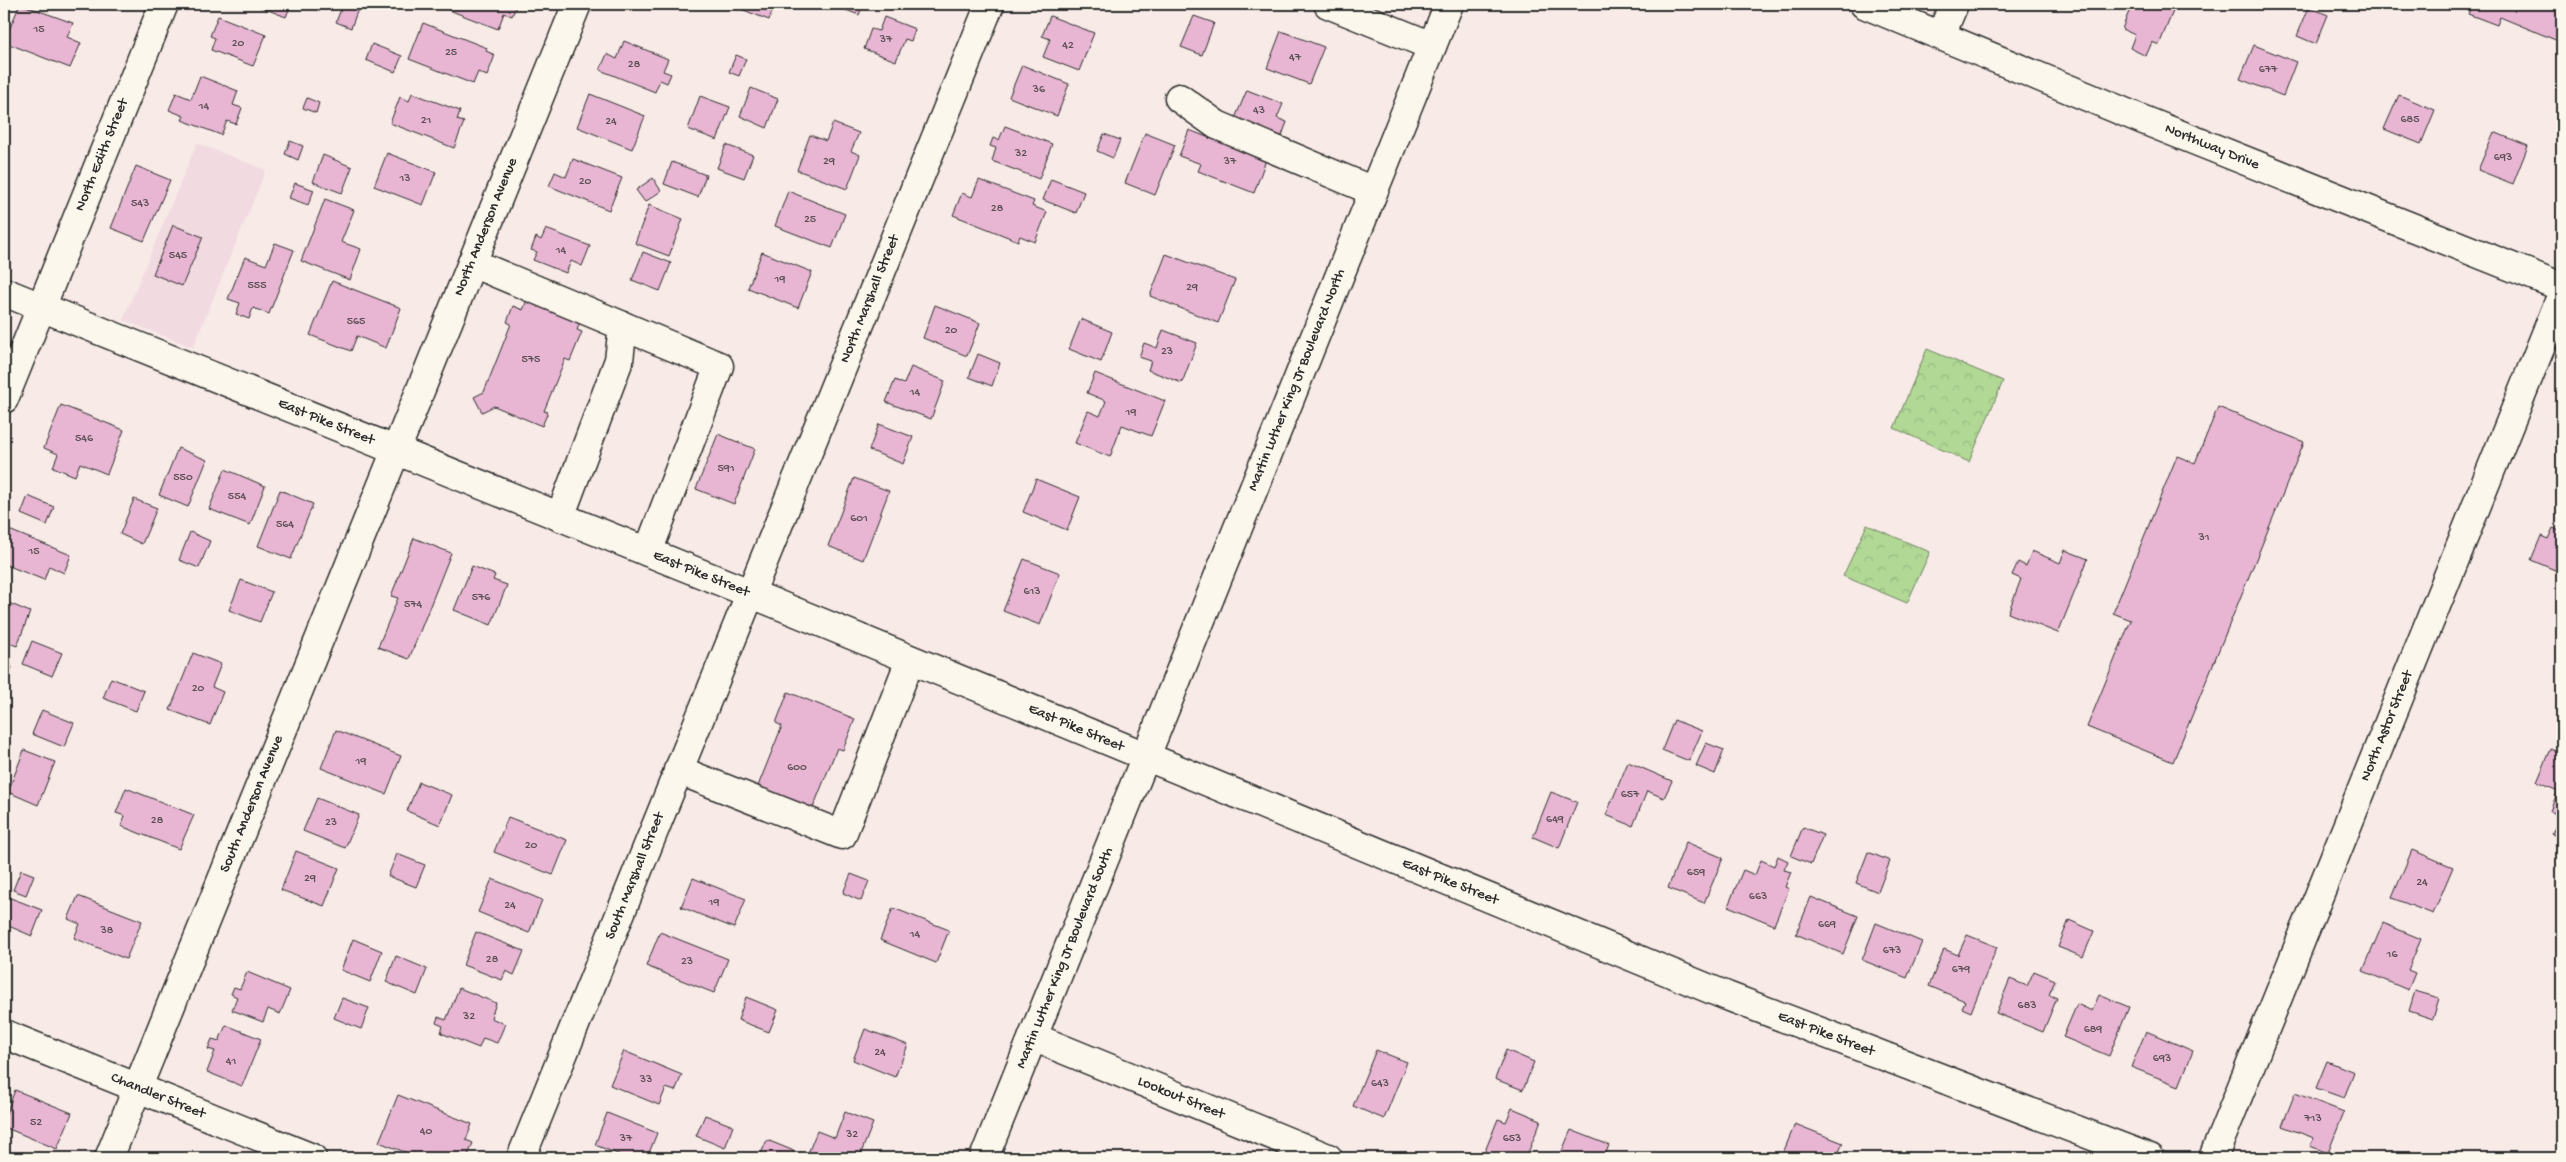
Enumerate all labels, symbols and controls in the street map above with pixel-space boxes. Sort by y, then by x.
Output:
house number: 15 [32,23,45,37]
house number: 37 [879,33,893,47]
house number: 20 [232,37,245,51]
house number: 42 [1062,39,1074,53]
house number: 25 [445,46,457,60]
house number: 47 [1289,51,1302,65]
house number: 28 [628,58,641,72]
house number: 677 [2259,63,2278,77]
house number: 36 [1032,83,1046,97]
street label: North Edith Street [71,94,133,214]
house number: 14 [198,100,210,114]
house number: 43 [1253,104,1265,118]
house number: 685 [2401,113,2419,127]
house number: 21 [421,114,432,128]
house number: 24 [605,115,617,129]
street label: Northway Drive [2162,120,2262,174]
house number: 32 [1014,147,1027,161]
house number: 693 [2494,151,2512,165]
street label: North Anderson Avenue [450,155,522,299]
house number: 29 [823,155,835,169]
house number: 37 [1223,155,1237,169]
house number: 13 [398,172,411,186]
house number: 20 [579,175,592,189]
house number: 543 [131,197,149,211]
house number: 28 [991,202,1004,216]
house number: 25 [804,213,816,227]
street label: North Marshall Street [836,231,905,366]
house number: 14 [555,244,567,258]
house number: 545 [169,249,187,263]
street label: Martin Luther King Jr Boulevard North [1244,266,1350,494]
house number: 19 [774,273,785,287]
house number: 555 [248,279,266,293]
house number: 29 [1186,281,1198,295]
house number: 565 [347,315,365,329]
house number: 20 [945,324,958,338]
house number: 23 [1161,345,1173,359]
house number: 575 [522,353,540,367]
house number: 14 [909,386,921,400]
street label: East Pike Street [275,394,379,450]
house number: 19 [1125,406,1136,420]
house number: 546 [75,432,94,446]
house number: 591 [717,462,735,476]
house number: 550 [173,471,193,485]
house number: 554 [228,490,246,504]
house number: 601 [850,512,868,526]
house number: 564 [276,518,294,532]
house number: 31 [2197,531,2210,545]
house number: 15 [27,545,40,559]
street label: East Pike Street [650,546,754,602]
house number: 613 [1023,585,1041,599]
house number: 576 [472,591,491,605]
house number: 574 [404,598,422,612]
street label: North Astor Street [2357,666,2418,784]
house number: 20 [192,682,205,696]
street label: East Pike Street [1025,700,1128,757]
street label: South Anderson Avenue [216,733,288,875]
house number: 19 [355,755,366,769]
house number: 600 [787,761,807,775]
house number: 657 [1621,788,1640,802]
street label: South Marshall Street [601,808,669,942]
house number: 649 [1546,813,1564,827]
house number: 28 [151,814,164,828]
house number: 23 [325,816,337,830]
house number: 20 [525,839,538,853]
street label: Martin Luther King Jr Boulevard South [1012,845,1118,1071]
street label: East Pike Street [1399,854,1503,910]
house number: 659 [1687,866,1705,880]
house number: 29 [304,872,316,886]
house number: 24 [2416,876,2428,890]
house number: 663 [1749,890,1767,904]
house number: 19 [708,896,719,910]
house number: 24 [504,899,516,913]
house number: 669 [1818,918,1836,932]
house number: 38 [100,924,114,938]
house number: 14 [909,928,921,942]
house number: 673 [1883,944,1901,958]
house number: 16 [2386,948,2398,962]
house number: 28 [486,953,499,967]
house number: 23 [681,955,693,969]
house number: 679 [1952,963,1970,977]
house number: 683 [2018,999,2036,1013]
street label: East Pike Street [1775,1007,1879,1061]
house number: 32 [462,1010,475,1024]
house number: 689 [2084,1023,2102,1037]
house number: 24 [874,1046,886,1060]
house number: 693 [2153,1052,2171,1066]
house number: 41 [226,1055,236,1069]
street label: Chandler Street [108,1069,210,1124]
street label: Lookout Street [1135,1072,1229,1124]
house number: 33 [639,1073,652,1087]
house number: 643 [1371,1077,1389,1091]
house number: 713 [2303,1112,2322,1126]
house number: 52 [30,1116,42,1130]
house number: 40 [420,1125,432,1139]
house number: 32 [845,1128,858,1142]
house number: 37 [619,1132,633,1146]
house number: 653 [1503,1132,1521,1146]

